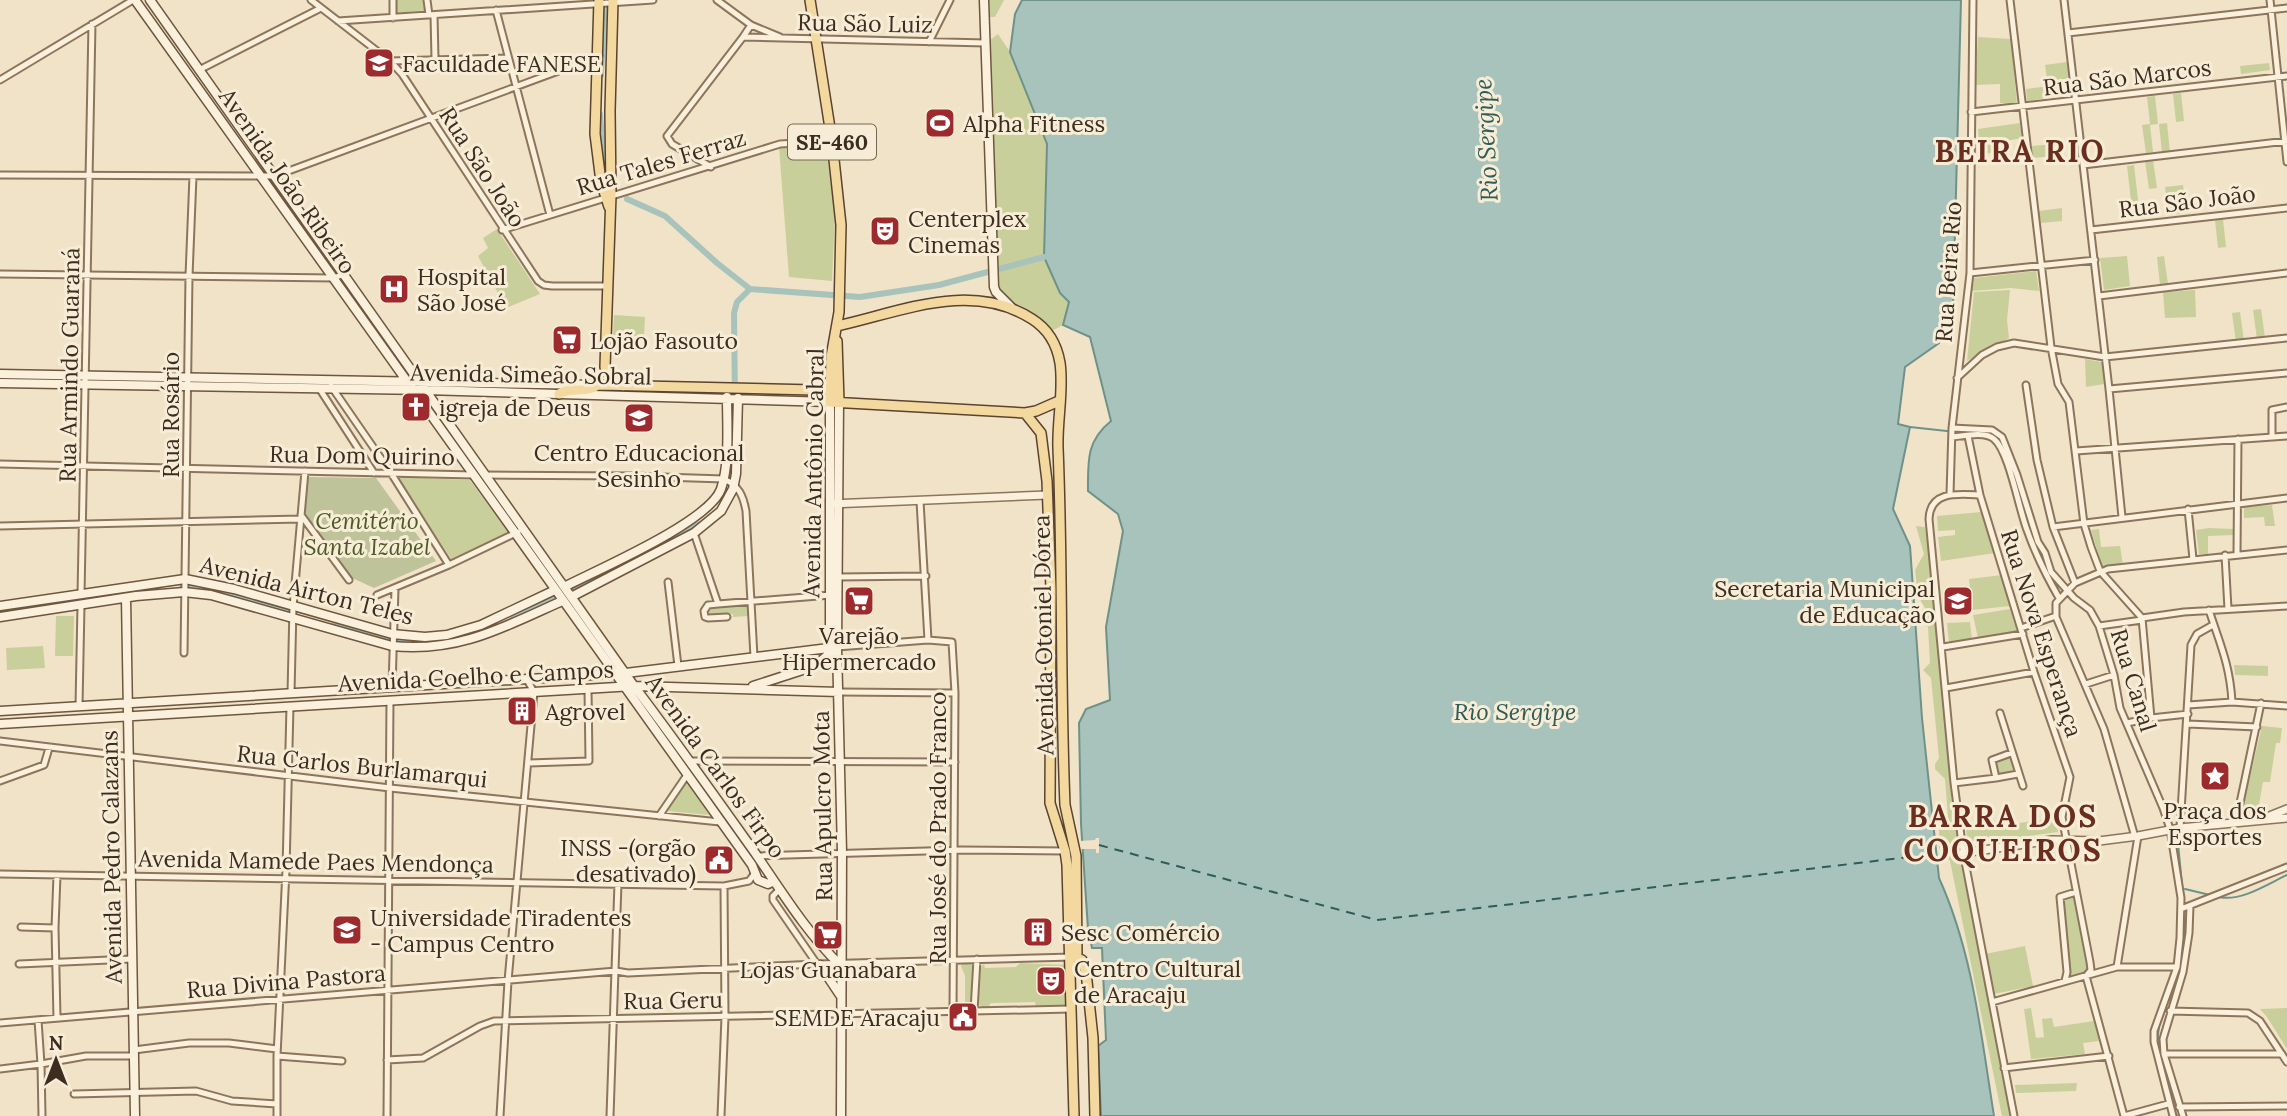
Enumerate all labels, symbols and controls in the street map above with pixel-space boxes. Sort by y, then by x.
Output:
street label: Rua São Luiz [797,7,933,39]
school or university icon: Faculdade FANESE [362,46,396,80]
place label: Faculdade FANESE [402,49,601,78]
street label: Rua São Marcos [2041,52,2213,102]
water label: Rio Sergipe [1467,78,1505,202]
street label: Avenida João Ribeiro [213,82,363,279]
street label: Rua São João [433,101,533,233]
sports icon: Alpha Fitness [923,106,957,140]
place label: Alpha Fitness [962,109,1105,138]
street label: Rua Tales Ferraz [573,122,749,202]
road number: SE-460 [788,124,876,160]
district label: BEIRA RIO [1934,132,2106,170]
street label: Rua São João [2117,178,2257,224]
street label: Rua Beira Rio [1929,200,1967,344]
place label: Centerplex Cinemas [908,204,1026,259]
theatre icon: Centerplex Cinemas [868,214,902,248]
street label: Rua Armindo Guaraná [52,247,86,483]
place label: Hospital São José [417,262,506,317]
hospital icon: Hospital São José [377,272,411,306]
supermarket icon: Lojão Fasouto [550,323,584,357]
place label: Lojão Fasouto [590,326,738,355]
street label: Avenida Antônio Cabral [796,348,830,599]
street label: Rua Rosário [156,352,185,478]
street label: Avenida Simeão Sobral [409,357,652,391]
church icon: igreja de Deus [399,390,433,424]
place label: igreja de Deus [439,393,591,422]
school or university icon: Centro Educacional Sesinho [622,401,656,435]
place label: Centro Educacional Sesinho [534,438,744,493]
street label: Rua Dom Quirino [269,439,455,471]
park label: Cemitério Santa Izabel [304,506,431,561]
street label: Avenida Otoniel Dórea [1026,514,1060,756]
street label: Rua Nova Esperança [1995,525,2089,741]
street label: Avenida Airton Teles [196,549,417,631]
place label: Secretaria Municipal de Educação [1714,574,1935,629]
supermarket icon: Varejão Hipermercado [842,584,876,618]
school or university icon: Secretaria Municipal de Educação [1941,584,1975,618]
place label: Varejão Hipermercado [782,621,936,676]
street label: Rua Canal [2105,625,2163,735]
street label: Avenida Coelho e Campos [336,654,615,698]
street label: Avenida Carlos Firpo [639,668,792,864]
street label: Rua José do Prado Franco [923,692,952,964]
building icon: Agrovel [505,694,539,728]
water label: Rio Sergipe [1454,696,1576,727]
place label: Agrovel [544,697,625,726]
street label: Rua Apulcro Mota [806,710,838,902]
street label: Avenida Pedro Calazans [94,730,128,985]
street label: Rua Carlos Burlamarqui [235,738,489,794]
place icon: Praça dos Esportes [2198,759,2232,793]
place label: Praça dos Esportes [2163,796,2267,851]
district label: BARRA DOS COQUEIROS [1903,797,2103,869]
place label: INSS -(orgão desativado) [560,833,696,889]
street label: Avenida Mamede Paes Mendonça [137,843,494,879]
public building icon: INSS -(orgão desativado) [702,843,736,877]
place label: Universidade Tiradentes - Campus Centro [370,903,632,958]
school or university icon: Universidade Tiradentes - Campus Centro [330,913,364,947]
building icon: Sesc Comércio [1021,915,1055,949]
supermarket icon: Lojas Guanabara [811,918,845,952]
place label: Sesc Comércio [1061,918,1220,947]
place label: Centro Cultural de Aracaju [1074,954,1241,1009]
place label: Lojas Guanabara [739,955,917,984]
street label: Rua Divina Pastora [185,958,387,1004]
theatre icon: Centro Cultural de Aracaju [1034,964,1068,998]
street label: Rua Geru [623,985,723,1015]
public building icon: SEMDE Aracaju [946,1000,980,1034]
place label: SEMDE Aracaju [774,1003,940,1032]
north arrow [21,1025,91,1095]
text: N [49,1031,64,1055]

